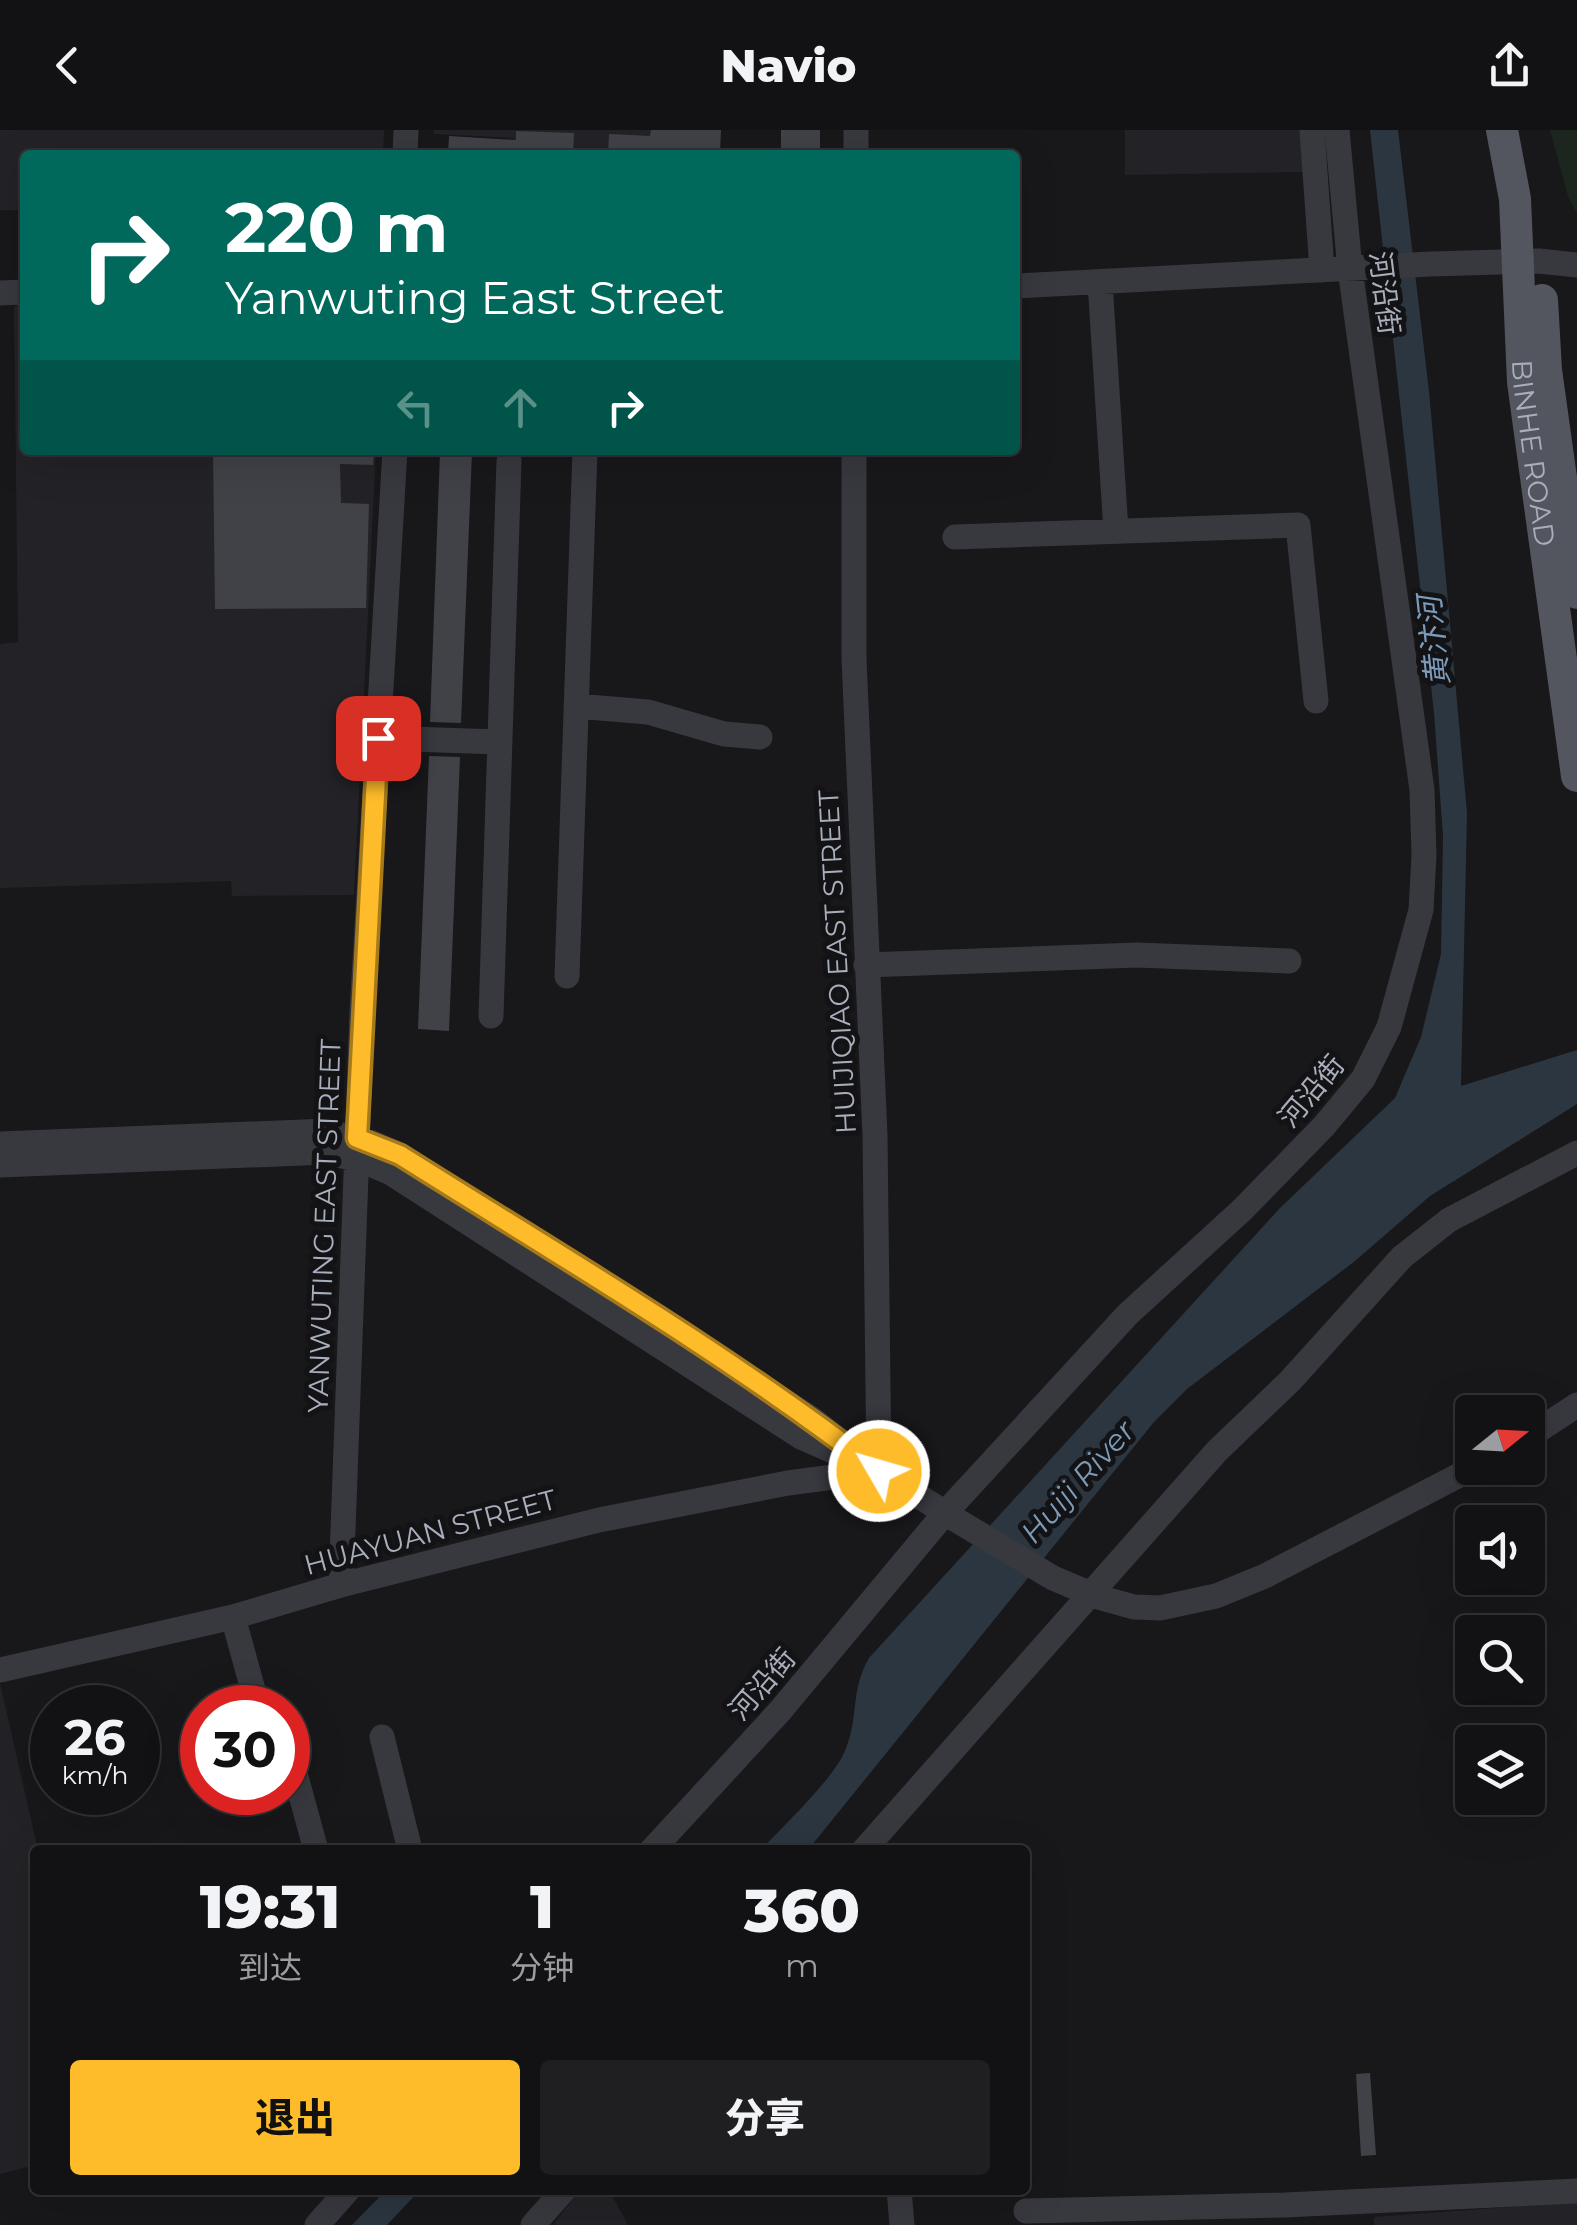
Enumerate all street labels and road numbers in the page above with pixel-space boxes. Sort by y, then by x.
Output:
street label: 河沿街 [1363,249,1407,337]
street label: BINHE ROAD [1505,359,1562,548]
street label: HUIJIQIAO EAST STREET [811,789,863,1135]
street label: YANWUTING EAST STREET [300,1039,348,1413]
street label: 河沿街 [1271,1048,1351,1134]
street label: HUAYUAN STREET [300,1482,560,1582]
street label: 河沿街 [722,1641,802,1727]

